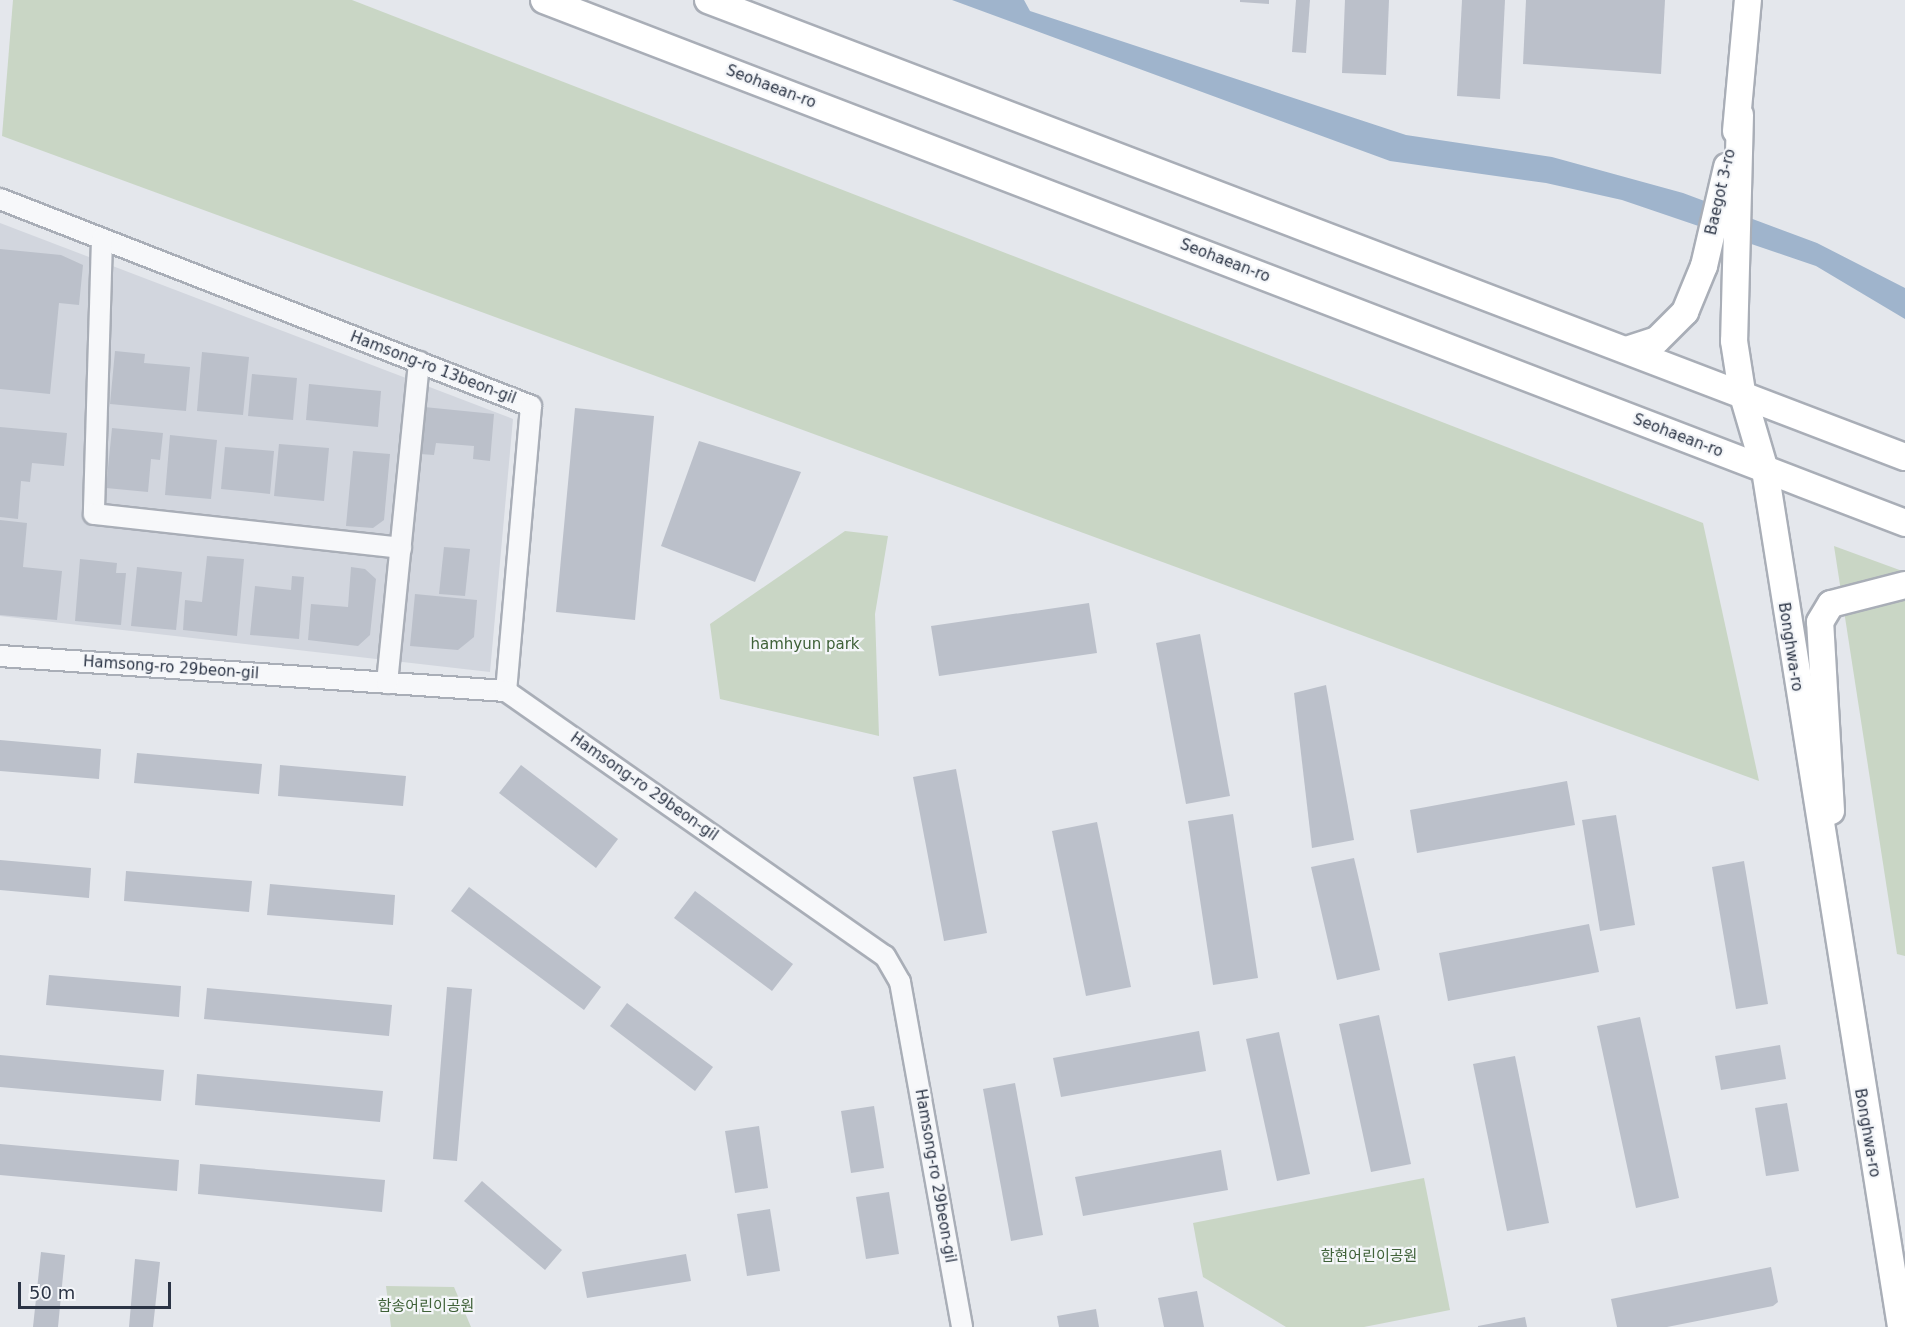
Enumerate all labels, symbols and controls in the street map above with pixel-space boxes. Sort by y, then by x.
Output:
street label: Seohaean-ro [723,62,819,112]
street label: Baegot 3-ro [1702,147,1740,237]
street label: Seohaean-ro [1177,236,1273,286]
street label: Hamsong-ro 13beon-gil [348,328,518,408]
street label: Seohaean-ro [1630,411,1726,461]
street label: Bonghwa-ro [1774,601,1806,693]
park label: hamhyun park [750,636,860,654]
street label: Hamsong-ro 29beon-gil [83,653,259,683]
street label: Hamsong-ro 29beon-gil [567,729,721,845]
street label: Bonghwa-ro [1850,1087,1884,1179]
street label: Hamsong-ro 29beon-gil [911,1088,959,1264]
park label: 함현어린이공원 [1321,1248,1417,1266]
scale bar [21,1270,174,1308]
text: 50 m [29,1282,75,1303]
park label: 함송어린이공원 [378,1298,474,1316]

